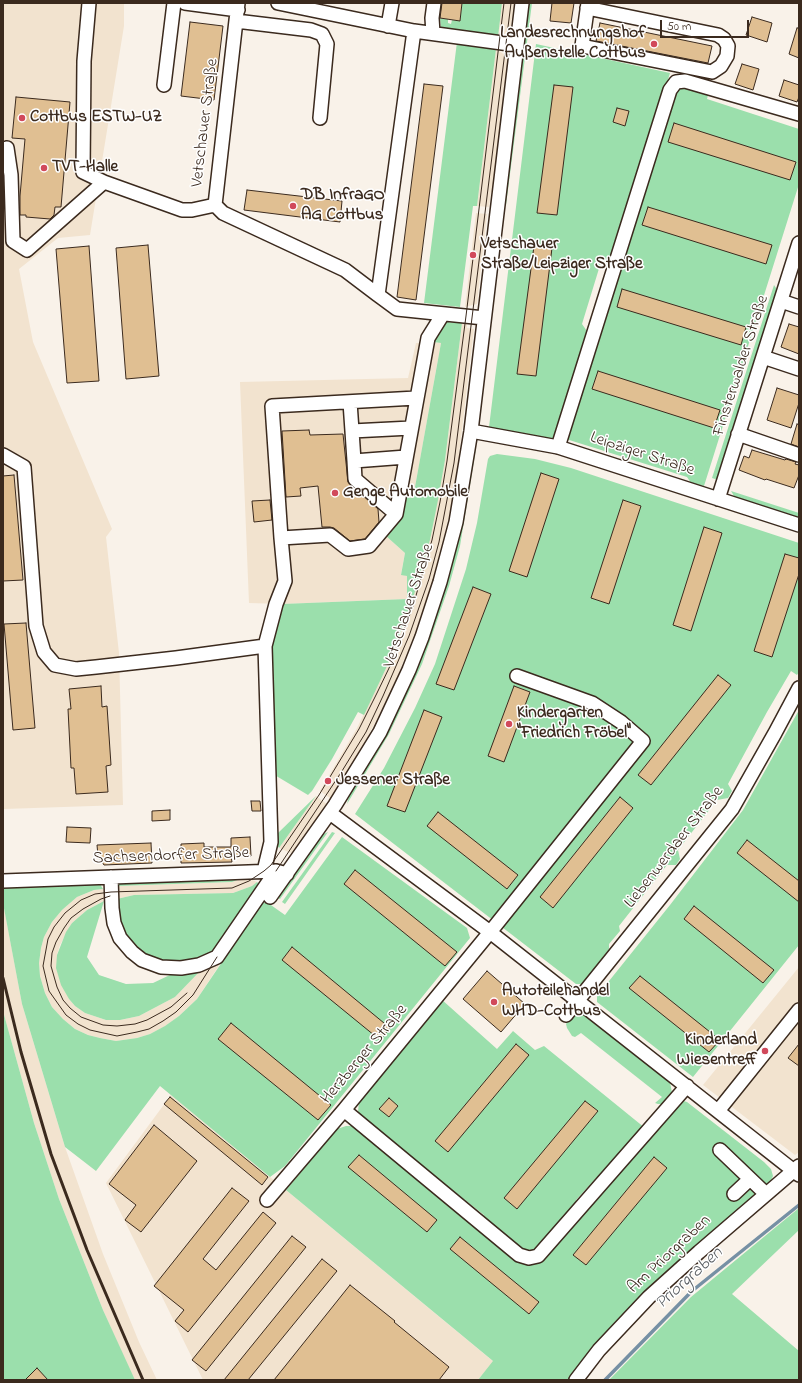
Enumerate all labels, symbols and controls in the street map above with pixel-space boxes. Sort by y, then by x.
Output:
scale bar [662,12,751,38]
text: 50 m [667,18,691,36]
place label: Landesrechnungshof Außenstelle Cottbus [500,24,646,64]
marker: Landesrechnungshof Außenstelle Cottbus [649,39,659,49]
street label: Vetschauer Straße [188,58,224,188]
place label: Cottbus ESTW-UZ [30,108,162,128]
marker: Cottbus ESTW-UZ [17,113,27,123]
place label: TVT-Halle [52,158,118,178]
marker: TVT-Halle [39,163,49,173]
place label: DB InfraGO AG Cottbus [301,186,385,226]
marker: DB InfraGO AG Cottbus [288,201,298,211]
place label: Vetschauer Straße/Leipziger Straße [481,235,643,275]
marker: Vetschauer Straße/Leipziger Straße [468,250,478,260]
street label: Finsterwalder Straße [710,293,774,439]
street label: Leipziger Straße [587,428,697,482]
place label: Genge Automobile [343,483,468,503]
marker: Genge Automobile [330,488,340,498]
street label: Vetschauer Straße [380,541,440,671]
place label: Kindergarten "Friedrich Fröbel" [517,704,631,744]
marker: Kindergarten "Friedrich Fröbel" [504,719,514,729]
place label: Jessener Straße [336,771,450,791]
marker: Jessener Straße [323,776,333,786]
street label: Liebenwerdaer Straße [621,783,729,913]
street label: Sachsendorfer Straße [92,844,250,870]
place label: Autoteilehandel WHD-Cottbus [502,982,609,1022]
marker: Autoteilehandel WHD-Cottbus [489,997,499,1007]
street label: Herzberger Straße [317,1001,413,1109]
place label: Kinderland Wiesentreff [677,1031,757,1071]
marker: Kinderland Wiesentreff [760,1046,770,1056]
street label: Am Priorgraben [624,1211,716,1299]
water label: Priorgraben [652,1243,728,1315]

